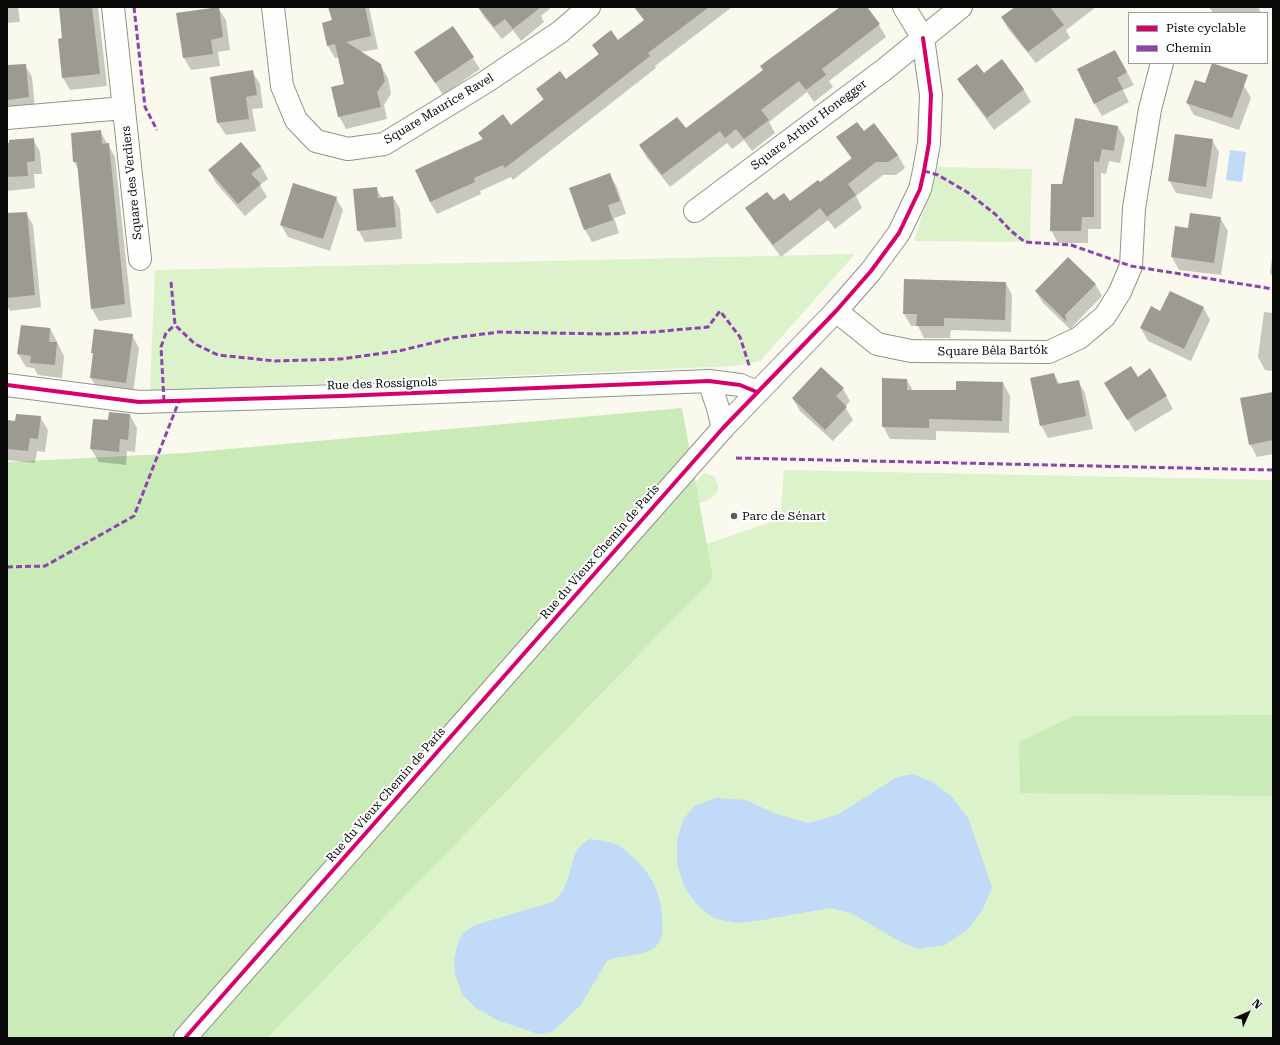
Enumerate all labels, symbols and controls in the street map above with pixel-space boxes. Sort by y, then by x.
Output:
legend [1128,12,1268,64]
text: Piste cyclable [1166,21,1246,35]
text: Chemin [1166,41,1211,55]
street label: Square Maurice Ravel [382,71,496,147]
street label: Square Arthur Honegger [748,77,870,173]
street label: Square des Verdiers [119,125,145,241]
street label: Square Bêla Bartók [938,343,1048,359]
street label: Rue des Rossignols [327,375,437,393]
street label: Rue du Vieux Chemin de Paris [537,482,663,622]
place label: Parc de Sénart [742,509,826,523]
marker: Parc de Sénart [729,511,739,521]
street label: Rue du Vieux Chemin de Paris [323,725,449,865]
north arrow [1228,993,1268,1033]
text: N [1249,997,1264,1012]

